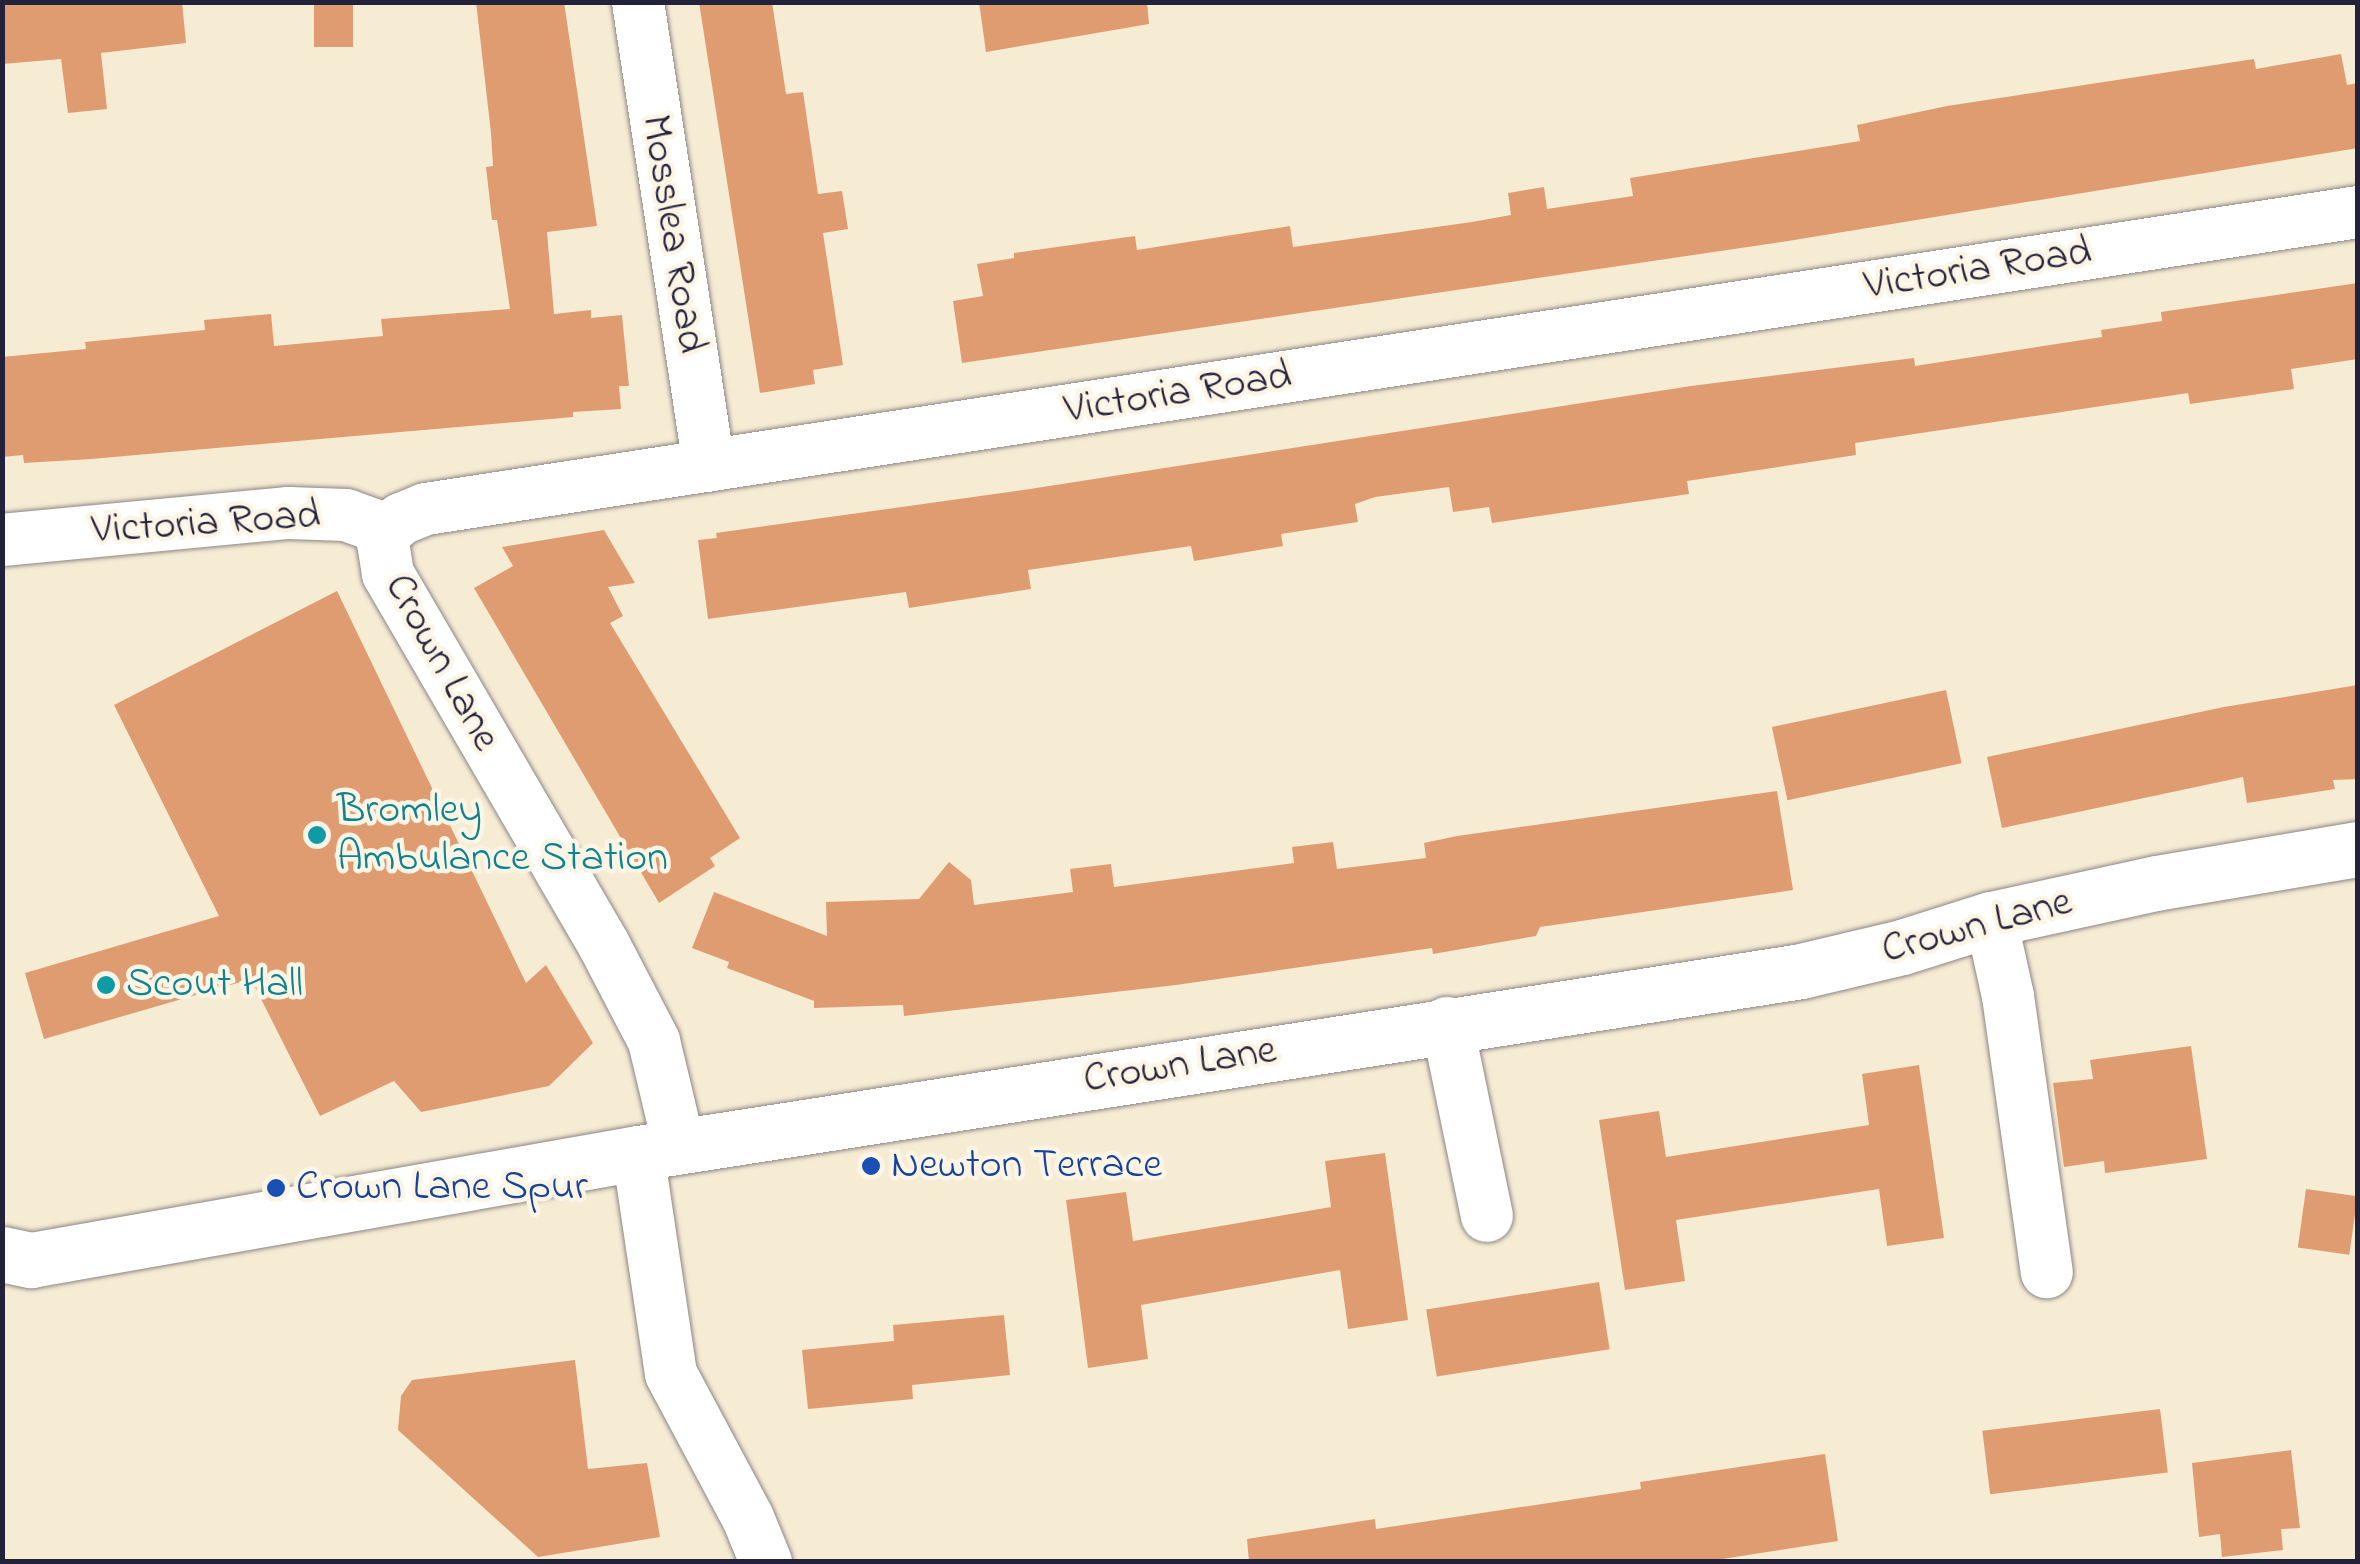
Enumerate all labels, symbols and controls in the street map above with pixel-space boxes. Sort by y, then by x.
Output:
street label: Mosslea Road [628,111,716,357]
street label: Victoria Road [1861,227,2095,313]
street label: Victoria Road [1061,351,1295,437]
street label: Victoria Road [90,491,322,557]
street label: Crown Lane [372,566,510,760]
place label: Bromley Ambulance Station [337,786,668,884]
marker: Bromley Ambulance Station [306,824,328,846]
street label: Crown Lane [1877,877,2077,977]
place label: Scout Hall [126,960,303,1010]
marker: Scout Hall [95,974,117,996]
street label: Crown Lane [1080,1026,1280,1106]
place label: Newton Terrace [891,1141,1162,1191]
marker: Newton Terrace [860,1155,882,1177]
place label: Crown Lane Spur [296,1163,588,1213]
marker: Crown Lane Spur [265,1177,287,1199]

